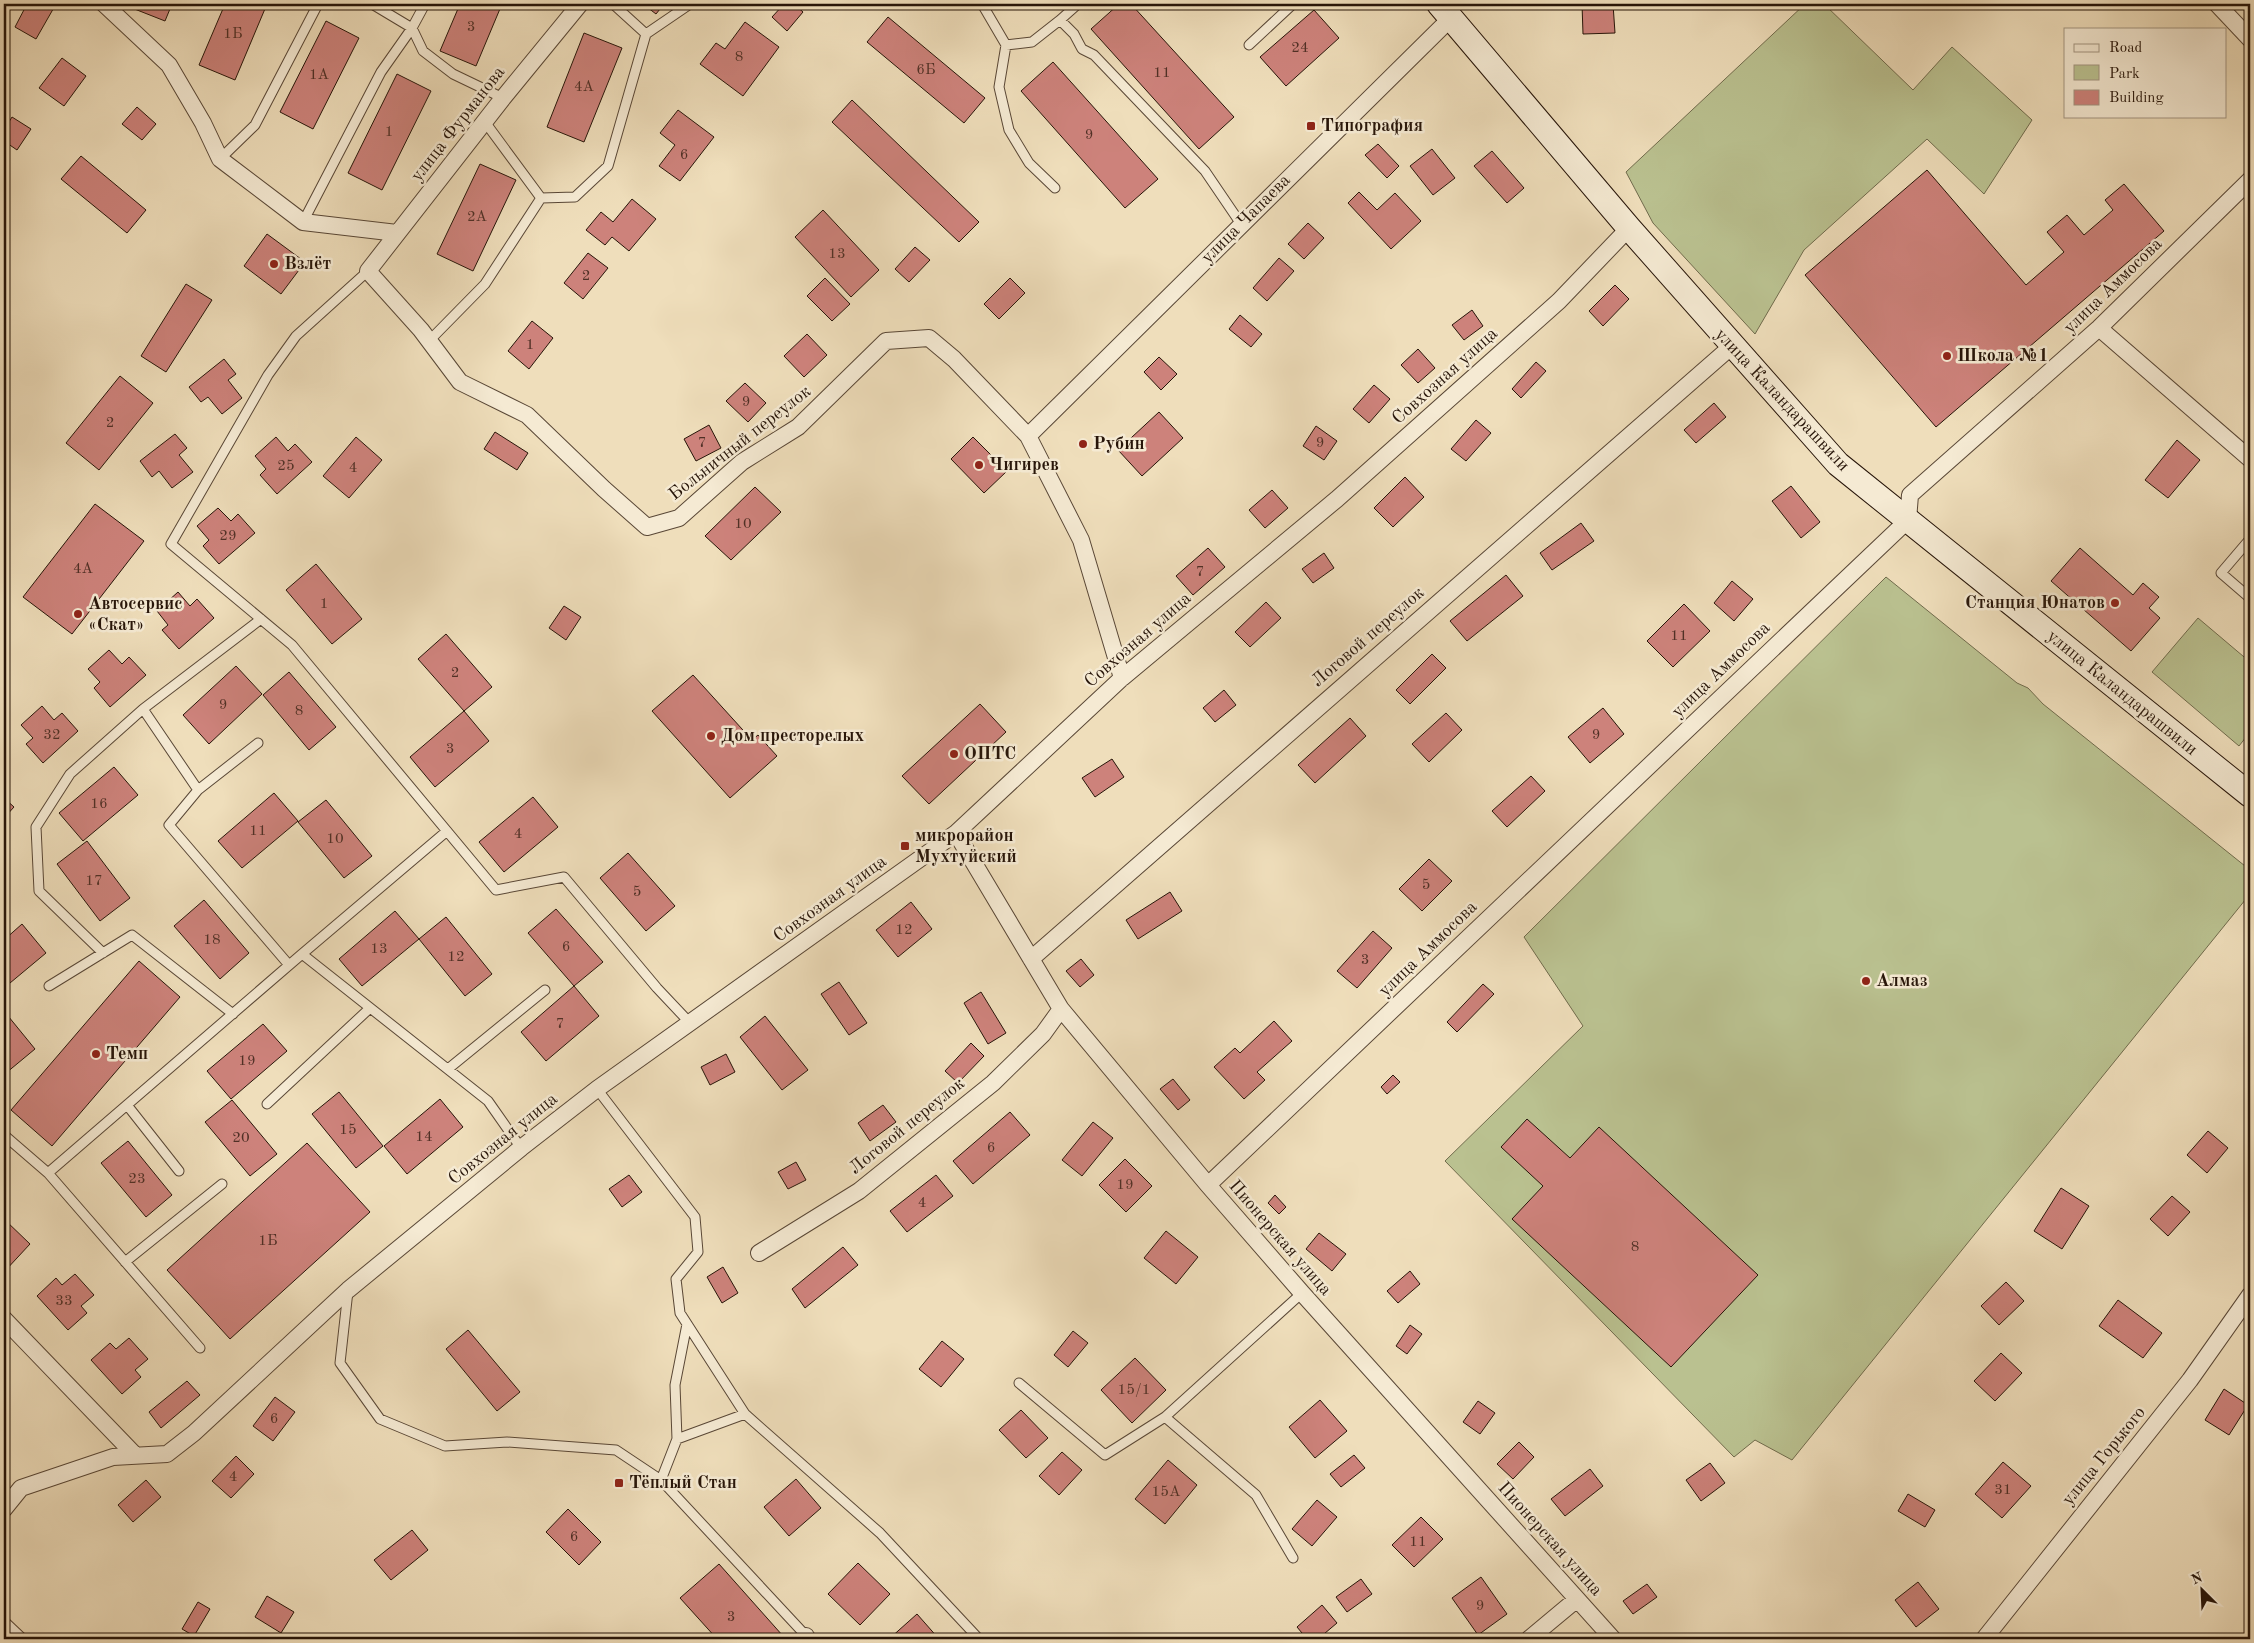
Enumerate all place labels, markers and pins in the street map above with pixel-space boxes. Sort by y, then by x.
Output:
place label: Типография [1321,117,1423,136]
marker: Типография [1305,120,1317,132]
place label: Взлёт [284,255,331,273]
marker: Взлёт [268,258,280,270]
place label: Школа №1 [1957,347,2049,365]
marker: Школа №1 [1941,350,1953,362]
place label: Рубин [1093,435,1145,453]
marker: Рубин [1077,438,1089,450]
place label: Чигирев [989,456,1059,474]
marker: Чигирев [973,459,985,471]
place label: Станция Юнатов [1965,594,2105,612]
place label: Автосервис «Скат» [88,595,183,634]
marker: Станция Юнатов [2109,597,2121,609]
marker: Автосервис «Скат» [72,608,84,620]
place label: Дом престорелых [721,727,864,745]
marker: Дом престорелых [705,730,717,742]
place label: ОПТС [964,745,1016,763]
marker: ОПТС [948,748,960,760]
place label: микрорайон Мухтуйский [915,827,1017,866]
marker: микрорайон Мухтуйский [899,840,911,852]
place label: Алмаз [1876,972,1928,990]
marker: Алмаз [1860,975,1872,987]
place label: Темп [106,1045,148,1063]
marker: Темп [90,1048,102,1060]
place label: Тёплый Стан [629,1474,737,1492]
marker: Тёплый Стан [613,1477,625,1489]

